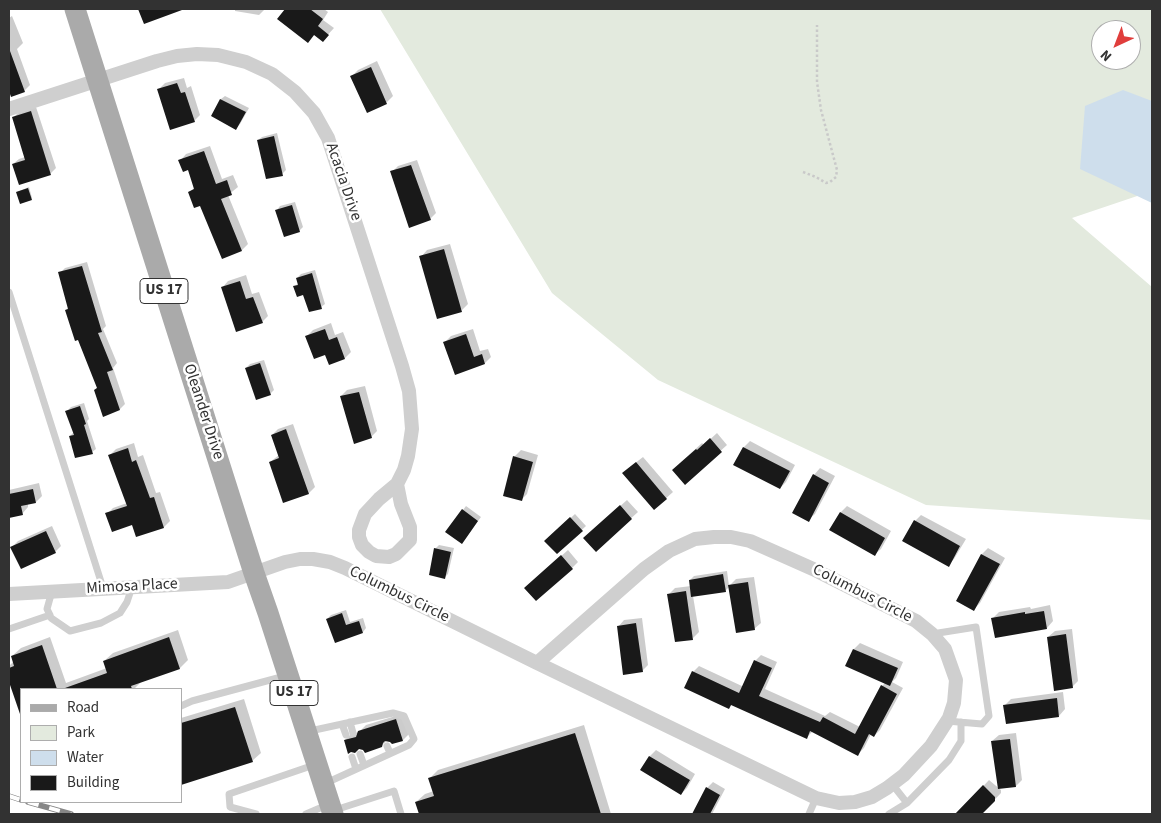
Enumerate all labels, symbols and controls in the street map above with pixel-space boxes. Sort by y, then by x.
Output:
north arrow [1091,20,1141,70]
text: N [1096,45,1117,66]
street label: Acacia Drive [321,141,365,223]
road number: US 17 [140,278,188,304]
street label: Oleander Drive [178,362,228,462]
street label: Columbus Circle [809,561,915,627]
street label: Columbus Circle [346,562,452,628]
street label: Mimosa Place [86,575,178,599]
road number: US 17 [270,680,318,706]
legend [20,688,182,803]
text: Road [67,697,99,718]
text: Park [67,722,95,743]
text: Water [67,747,103,768]
text: Building [67,772,119,793]

